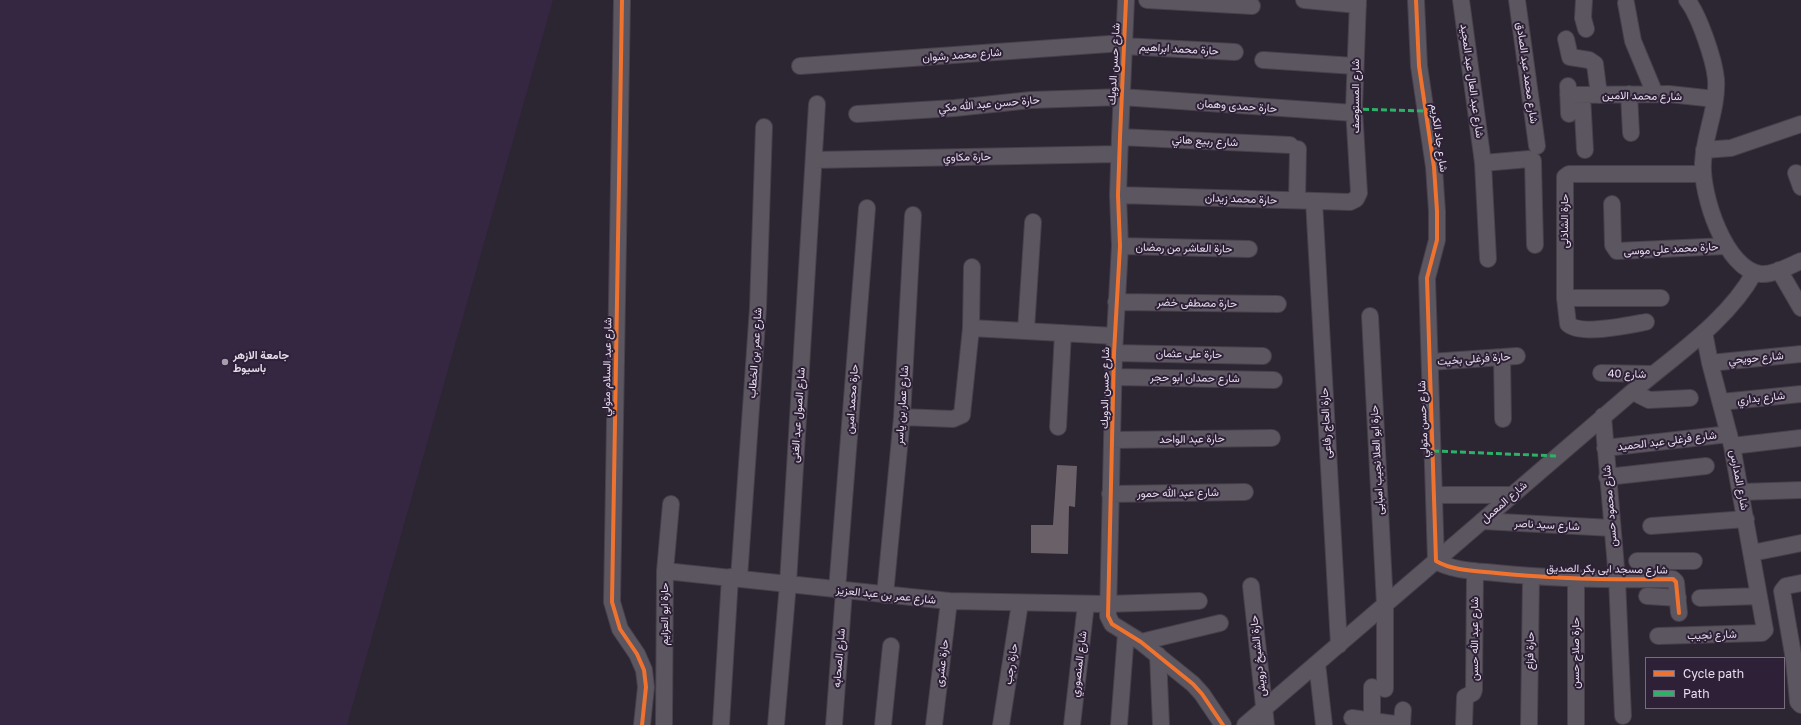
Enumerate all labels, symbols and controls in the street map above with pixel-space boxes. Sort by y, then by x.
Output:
street label: شارع محمد عبد الصادق [1513,21,1541,125]
street label: شارع حسن الدويك [1105,23,1123,105]
street label: شارع عبد العال عبد المجيد [1457,23,1487,139]
street label: حارة محمد ابراهيم [1139,40,1219,58]
street label: شارع محمد رشوان [922,46,1002,64]
street label: شارع المستوصف [1349,59,1363,133]
street label: شارع محمد الامين [1602,89,1682,103]
street label: حارة حسن عبد الله مكي [938,93,1040,115]
street label: حارة حمدى وهمان [1197,97,1277,115]
street label: شارع جاد الكريم [1428,103,1450,173]
street label: شارع ربيع هاني [1172,133,1238,149]
street label: حارة مكاوي [943,150,991,164]
street label: حارة محمد زيدان [1205,191,1277,207]
street label: حارة الشاذلى [1558,194,1572,248]
street label: حارة محمد على موسى [1623,240,1719,258]
street label: حارة العاشر من رمضان [1136,241,1232,255]
street label: حارة مصطفى خضر [1157,296,1237,310]
street label: شارع عمر بن الخطاب [745,307,765,399]
street label: شارع عبد السلام متولي [600,317,614,417]
street label: شارع حسن الدويك [1098,347,1112,429]
street label: حارة على عثمان [1156,347,1222,361]
place label: جامعة الازهر باسيوط [233,349,289,375]
street label: شارع حويحي [1728,349,1784,367]
street label: حارة فرغلى بخيت [1437,350,1511,368]
marker: جامعة الازهر باسيوط [220,357,230,367]
street label: حارة محمد امين [843,364,861,434]
street label: شارع عمار بن ياسر [893,365,911,445]
street label: شارع الصول عبد الغنى [788,367,808,463]
street label: شارع 40 [1608,367,1646,381]
street label: شارع حمدان ابو حجر [1150,371,1240,385]
street label: شارع حسن متولي [1415,380,1431,458]
street label: حارة الحاج رفاعى [1318,387,1334,459]
street label: شارع بداري [1736,389,1786,407]
street label: حارة ابو العلا نجيب امبابى [1368,405,1386,515]
street label: شارع فرغلى عبد الحميد [1617,428,1717,454]
street label: حارة عبد الواحد [1159,432,1225,446]
street label: شارع المدارس [1727,449,1751,511]
street label: شارع محمود حسن [1600,465,1620,547]
street label: شارع المعمل [1478,478,1530,526]
street label: شارع عبد الله حمور [1137,486,1219,500]
street label: شارع سيد ناصر [1514,517,1580,533]
street label: شارع مسجد ابى بكر الصديق [1546,561,1668,577]
street label: حارة ابو العزايم [658,583,672,645]
street label: شارع عمر بن عبد العزيز [835,583,937,607]
street label: شارع عبد الله حسن [1468,597,1482,681]
street label: حارة الشيخ درويش [1247,615,1269,697]
street label: حارة صلاح حسن [1569,617,1583,689]
street label: شارع الصحابه [830,628,848,688]
street label: شارع نجيب [1687,628,1737,642]
street label: شارع المنصوري [1068,630,1090,698]
street label: حارة فزاع [1523,632,1537,670]
street label: حارة عشرى [933,638,951,688]
street label: حارة رجب [1001,642,1021,686]
legend [1645,657,1785,709]
text: Cycle path [1683,666,1744,681]
text: Path [1683,686,1710,701]

